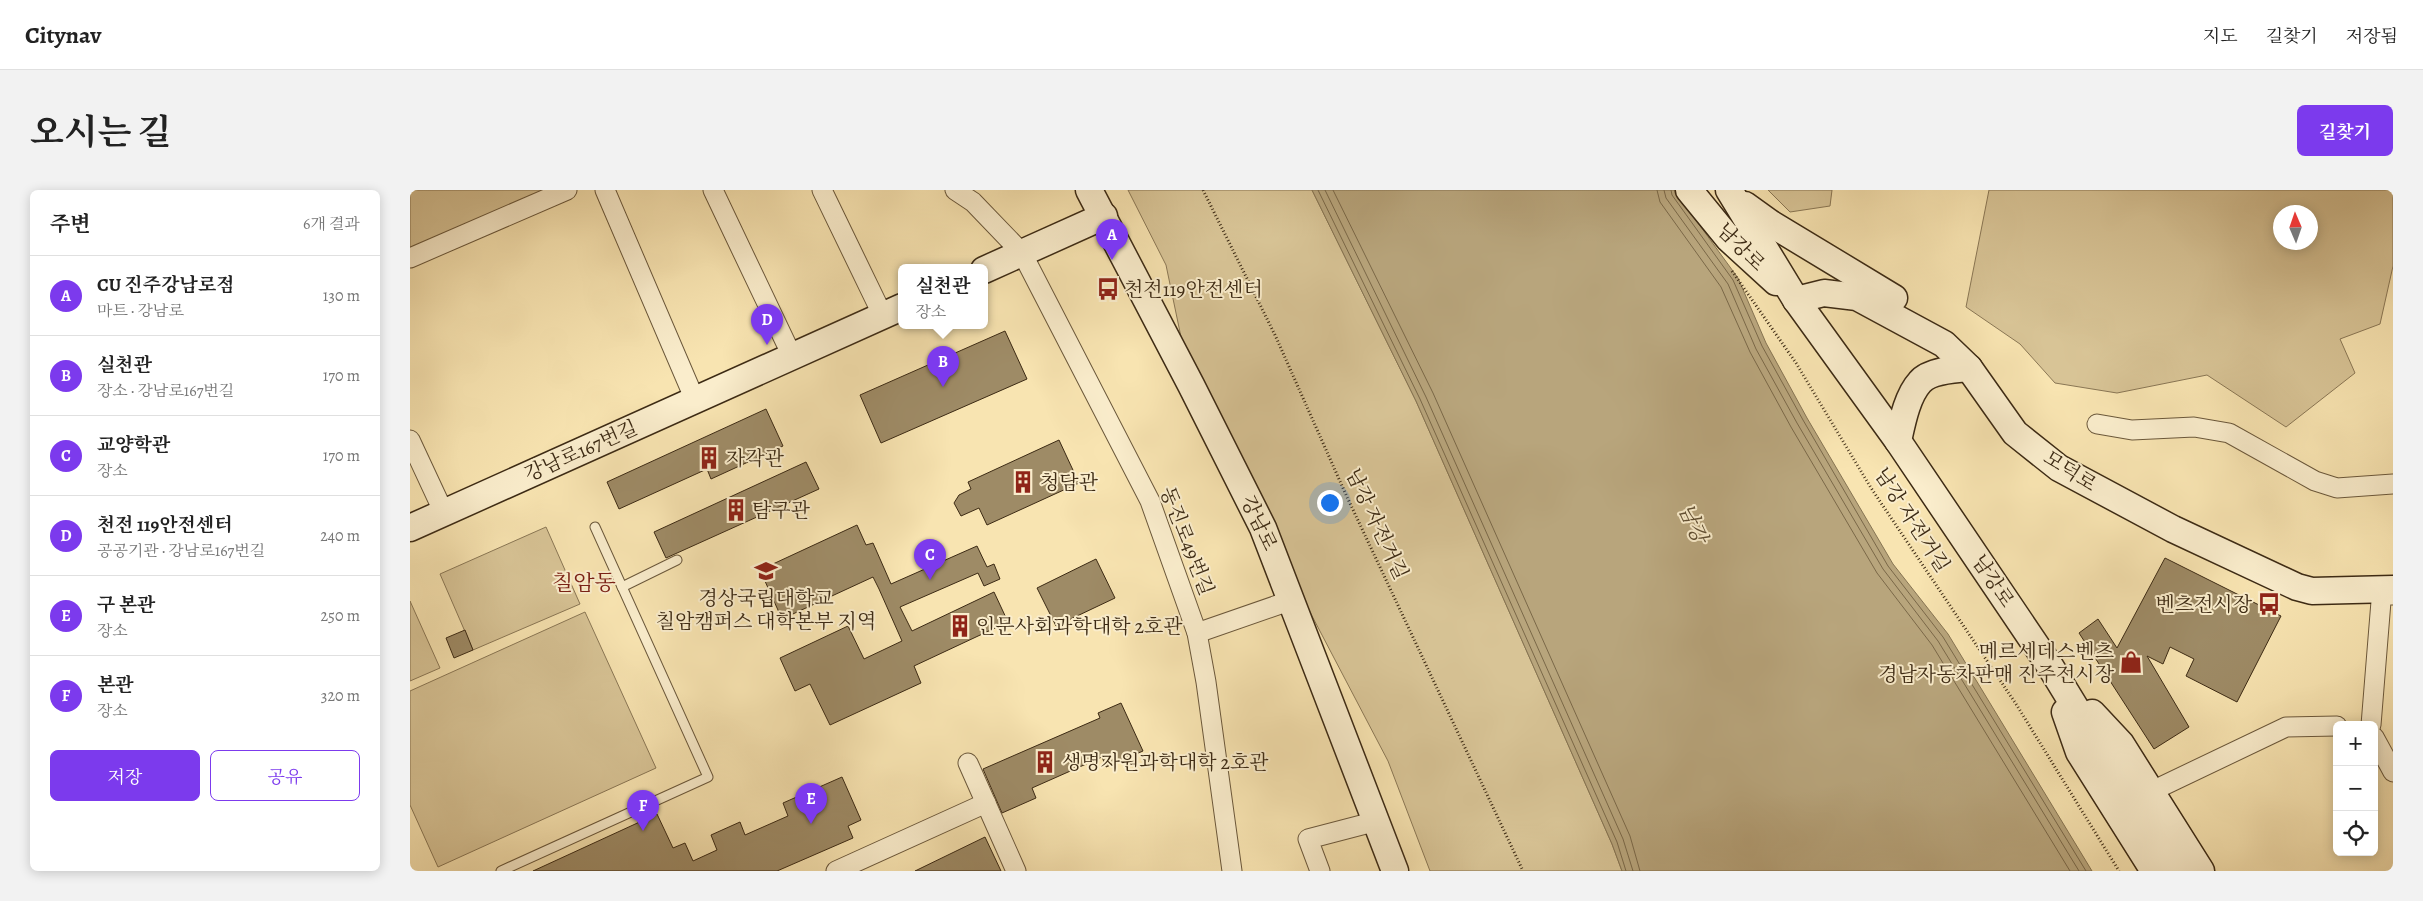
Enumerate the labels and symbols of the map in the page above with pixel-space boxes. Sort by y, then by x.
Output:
north arrow [2273,205,2318,250]
street label: 남강로 [1711,217,1771,277]
pin: A [1096,219,1128,260]
bus stop icon: 천전119안전센터 [1095,276,1121,302]
place label: 천전119안전센터 [1124,276,1263,303]
pin: D [751,304,783,345]
pin: B [927,346,959,387]
street label: 강남로167번길 [520,414,642,488]
street label: 모덕로 [2038,444,2102,498]
building icon: 자각관 [696,445,722,471]
place label: 자각관 [726,445,785,472]
street label: 남강 자전거길 [1868,462,1956,578]
street label: 남강 자전거길 [1339,464,1415,584]
building icon: 청담관 [1010,469,1036,495]
place label: 청담관 [1040,469,1099,496]
street label: 동진로49번길 [1154,483,1220,599]
your location [1317,490,1343,516]
street label: 강남로 [1235,491,1283,555]
building icon: 탐구관 [723,497,749,523]
place label: 탐구관 [752,497,811,524]
water label: 남강 [1672,499,1715,550]
pin: C [914,539,946,580]
street label: 남강로 [1966,549,2020,613]
school or university icon: 경상국립대학교 칠암캠퍼스 대학본부 지역 [753,558,779,584]
district label: 칠암동 [552,568,616,598]
place label: 경상국립대학교 칠암캠퍼스 대학본부 지역 [656,585,876,635]
place label: 벤츠전시장 [2155,591,2253,618]
bus stop icon: 벤츠전시장 [2256,591,2282,617]
building icon: 인문사회과학대학 2호관 [947,613,973,639]
place label: 인문사회과학대학 2호관 [976,613,1183,640]
place label: 메르세데스벤츠 경남자동차판매 진주전시장 [1878,638,2115,688]
shop icon: 메르세데스벤츠 경남자동차판매 진주전시장 [2118,649,2144,675]
building icon: 생명자원과학대학 2호관 [1032,749,1058,775]
place label: 생명자원과학대학 2호관 [1062,749,1269,776]
pin: E [795,783,827,824]
pin: F [627,790,659,831]

